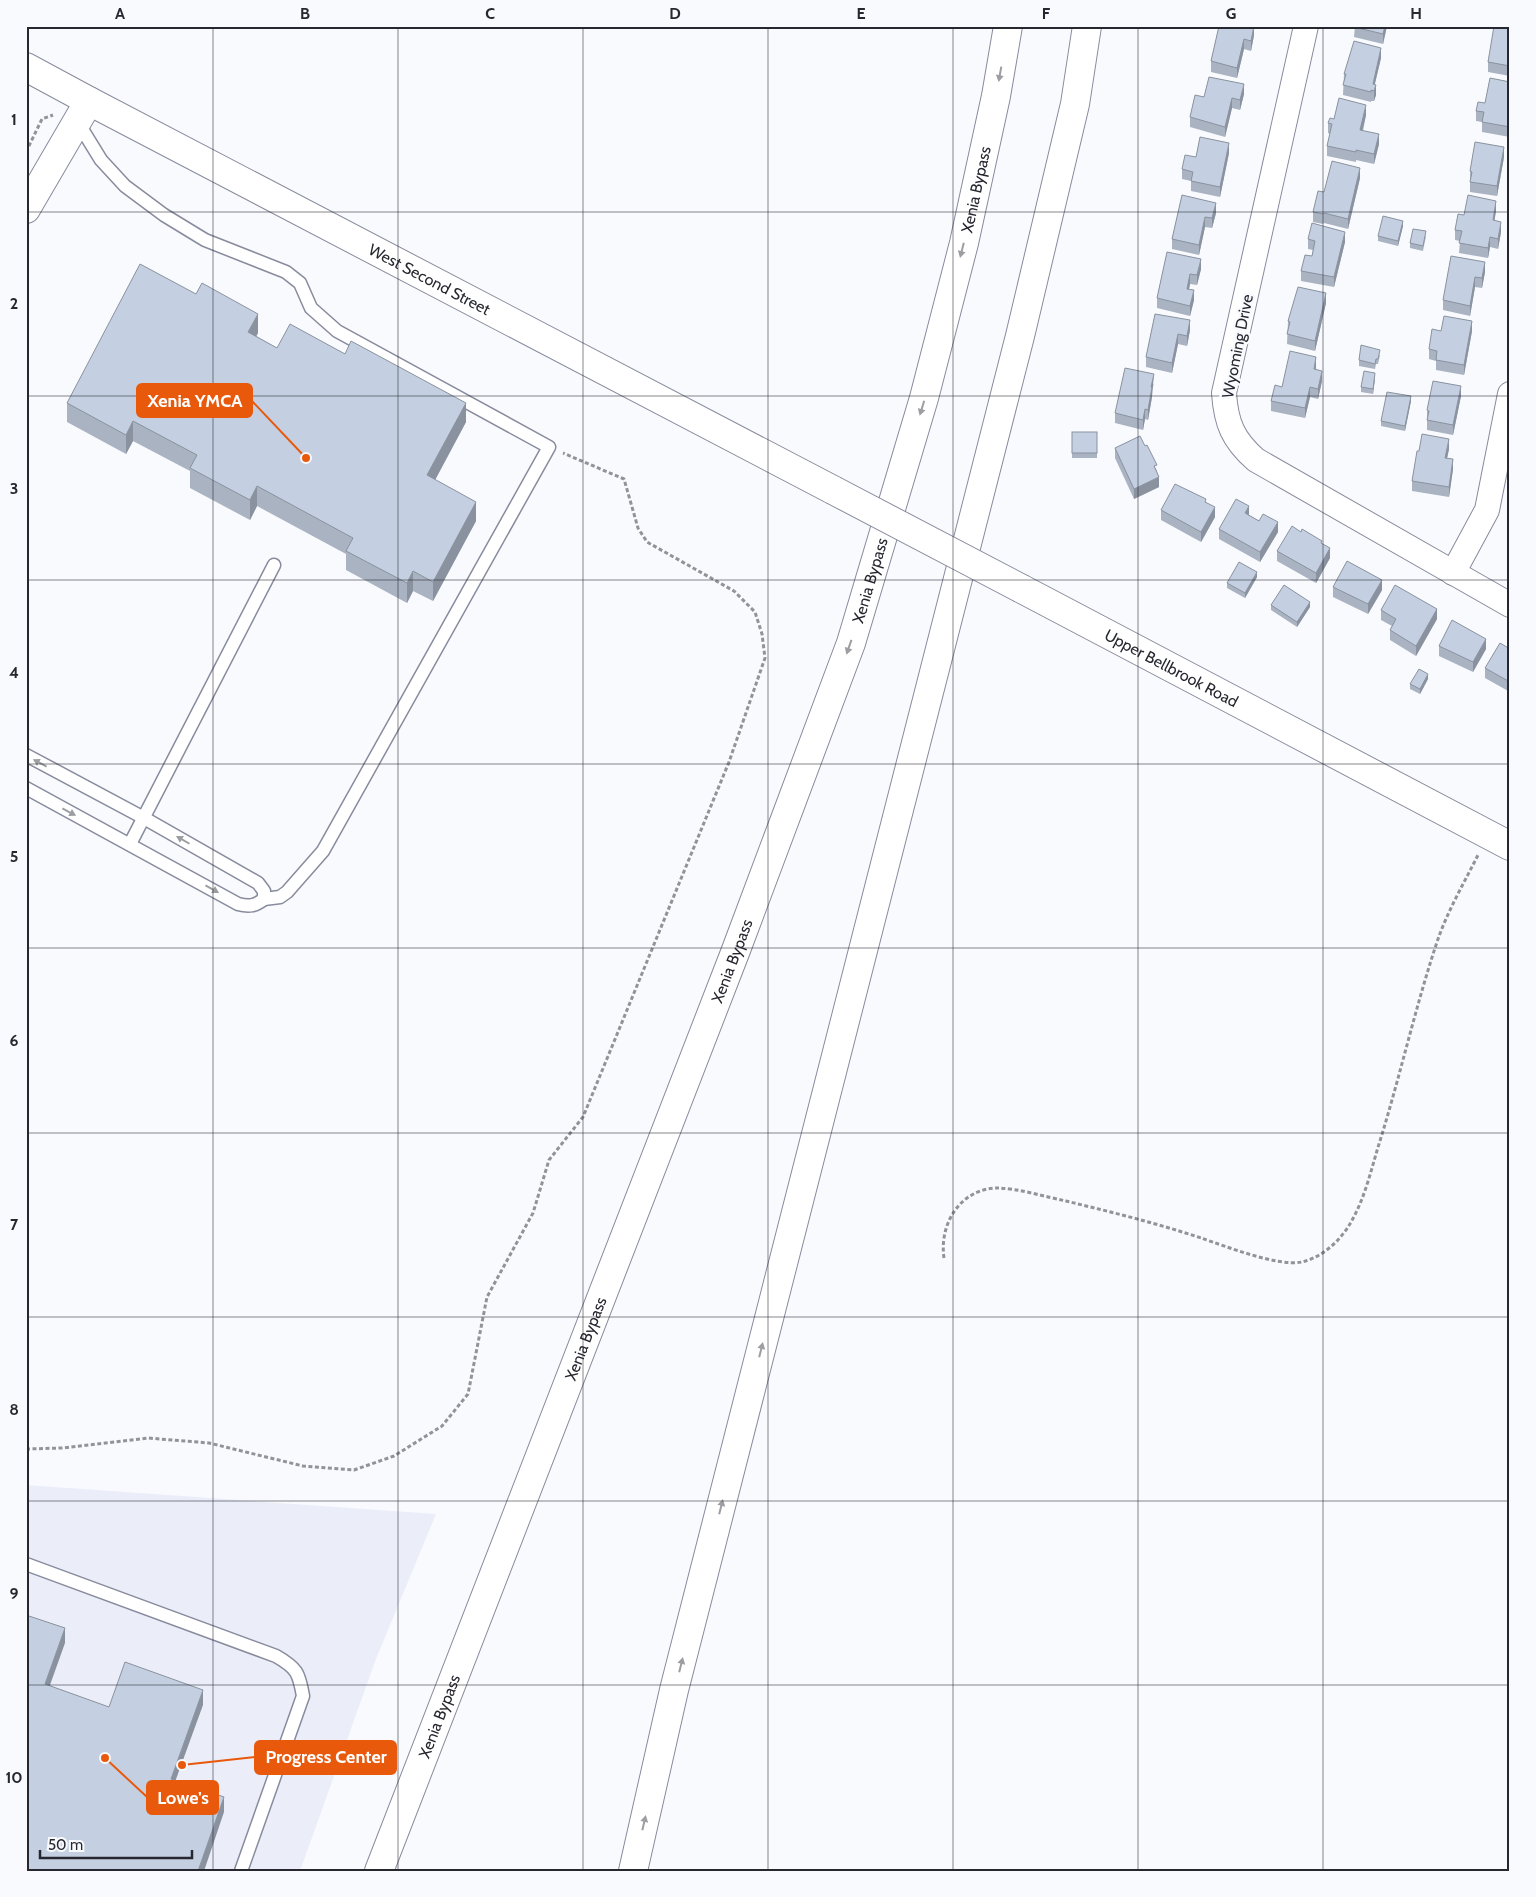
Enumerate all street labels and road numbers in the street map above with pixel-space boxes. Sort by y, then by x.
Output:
street label: Xenia Bypass [957,144,995,235]
street label: West Second Street [365,240,494,319]
street label: Wyoming Drive [1218,292,1257,400]
street label: Xenia Bypass [848,535,892,625]
street label: Upper Bellbrook Road [1101,625,1241,711]
street label: Xenia Bypass [707,916,757,1006]
street label: Xenia Bypass [561,1294,611,1383]
street label: Xenia Bypass [415,1672,464,1761]

